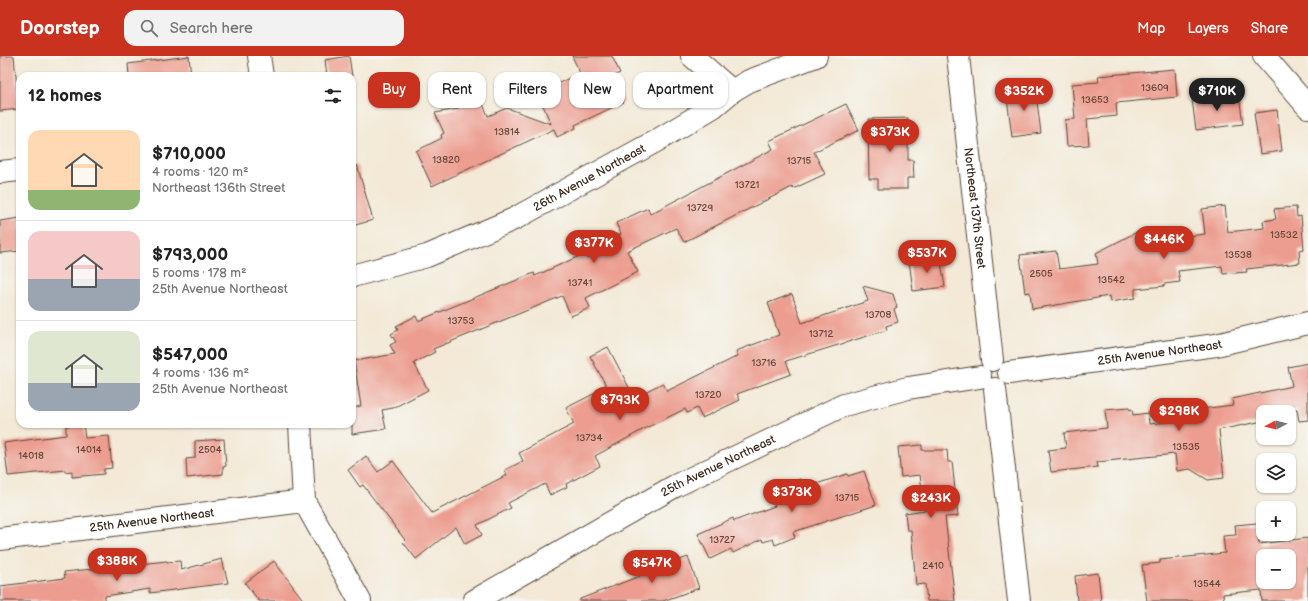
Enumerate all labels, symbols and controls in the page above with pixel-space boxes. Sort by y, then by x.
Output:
search box [124,10,404,46]
text: Doorstep [20,17,100,40]
icon: search [138,17,160,39]
text: Search here [170,19,253,38]
text: Map [1137,20,1165,37]
text: Layers [1187,20,1229,37]
text: Share [1251,20,1288,37]
chip: Buy [368,72,420,108]
chip: Rent [428,72,486,108]
chip: Filters [494,72,561,108]
chip: New [569,72,625,108]
chip: Apartment [633,72,728,108]
pin: $352K [996,78,1052,112]
pin: $710K [1189,78,1245,112]
house number: 13609 [1141,82,1169,94]
text: $352K [1004,83,1044,99]
text: $710K [1198,83,1236,99]
icon: filters [322,85,344,107]
text: 12 homes [28,86,102,106]
house number: 13653 [1081,94,1109,106]
pin: $373K [862,119,918,153]
text: $373K [870,124,910,140]
house number: 13814 [494,126,520,138]
street label: 26th Avenue Northeast [530,141,648,215]
text: $710,000 [152,144,226,164]
icon: home [60,146,108,194]
street label: Northeast 137th Street [961,147,989,270]
house number: 13820 [432,154,460,166]
house number: 13715 [787,155,812,167]
text: 4 rooms · 120 m² [152,164,249,180]
house number: 13721 [735,179,759,191]
text: Northeast 136th Street [152,180,285,196]
house number: 13729 [687,202,714,214]
pin: $446K [1136,226,1192,260]
house number: 13532 [1270,229,1298,241]
pin: $377K [566,230,622,264]
text: $446K [1144,231,1184,247]
text: $377K [574,235,614,251]
pin: $537K [899,240,955,274]
text: $793,000 [152,245,228,265]
text: $537K [907,245,947,261]
icon: home [60,247,108,295]
house number: 13538 [1224,249,1252,261]
text: 5 rooms · 178 m² [152,265,247,281]
house number: 2505 [1029,268,1053,280]
house number: 13542 [1097,274,1125,286]
house number: 13741 [568,277,593,289]
text: 25th Avenue Northeast [152,281,288,297]
house number: 13708 [865,309,891,321]
house number: 13753 [448,315,474,327]
house number: 13712 [809,328,833,340]
street label: 25th Avenue Northeast [1097,336,1224,368]
text: $547,000 [152,345,228,365]
icon: home [60,347,108,395]
house number: 13716 [752,357,776,369]
text: 4 rooms · 136 m² [152,365,249,381]
text: 25th Avenue Northeast [152,381,288,397]
pin: $793K [592,387,648,421]
house number: 13720 [695,389,721,401]
text: $793K [600,392,640,408]
pin: $298K [1151,398,1207,432]
text: $298K [1159,403,1199,419]
north arrow [1256,405,1296,445]
map controls [1256,405,1296,589]
house number: 13734 [575,432,603,444]
street label: 25th Avenue Northeast [658,432,778,500]
house number: 13535 [1172,441,1200,453]
house number: 14014 [76,444,102,456]
house number: 2504 [198,444,222,456]
house number: 14018 [18,450,44,462]
button: layers [1256,453,1296,493]
pin: $373K [764,479,820,513]
text: $373K [772,484,812,500]
pin: $243K [903,485,959,519]
text: $243K [911,490,951,506]
house number: 13715 [835,492,860,504]
button: + [1256,501,1296,541]
street label: 25th Avenue Northeast [89,505,215,535]
house number: 13727 [709,534,735,546]
pin: $388K [89,548,145,582]
button: − [1256,549,1296,589]
pin: $547K [624,550,680,584]
text: $388K [97,553,137,569]
text: $547K [632,555,672,571]
house number: 2410 [922,560,944,572]
house number: 13544 [1193,578,1221,590]

